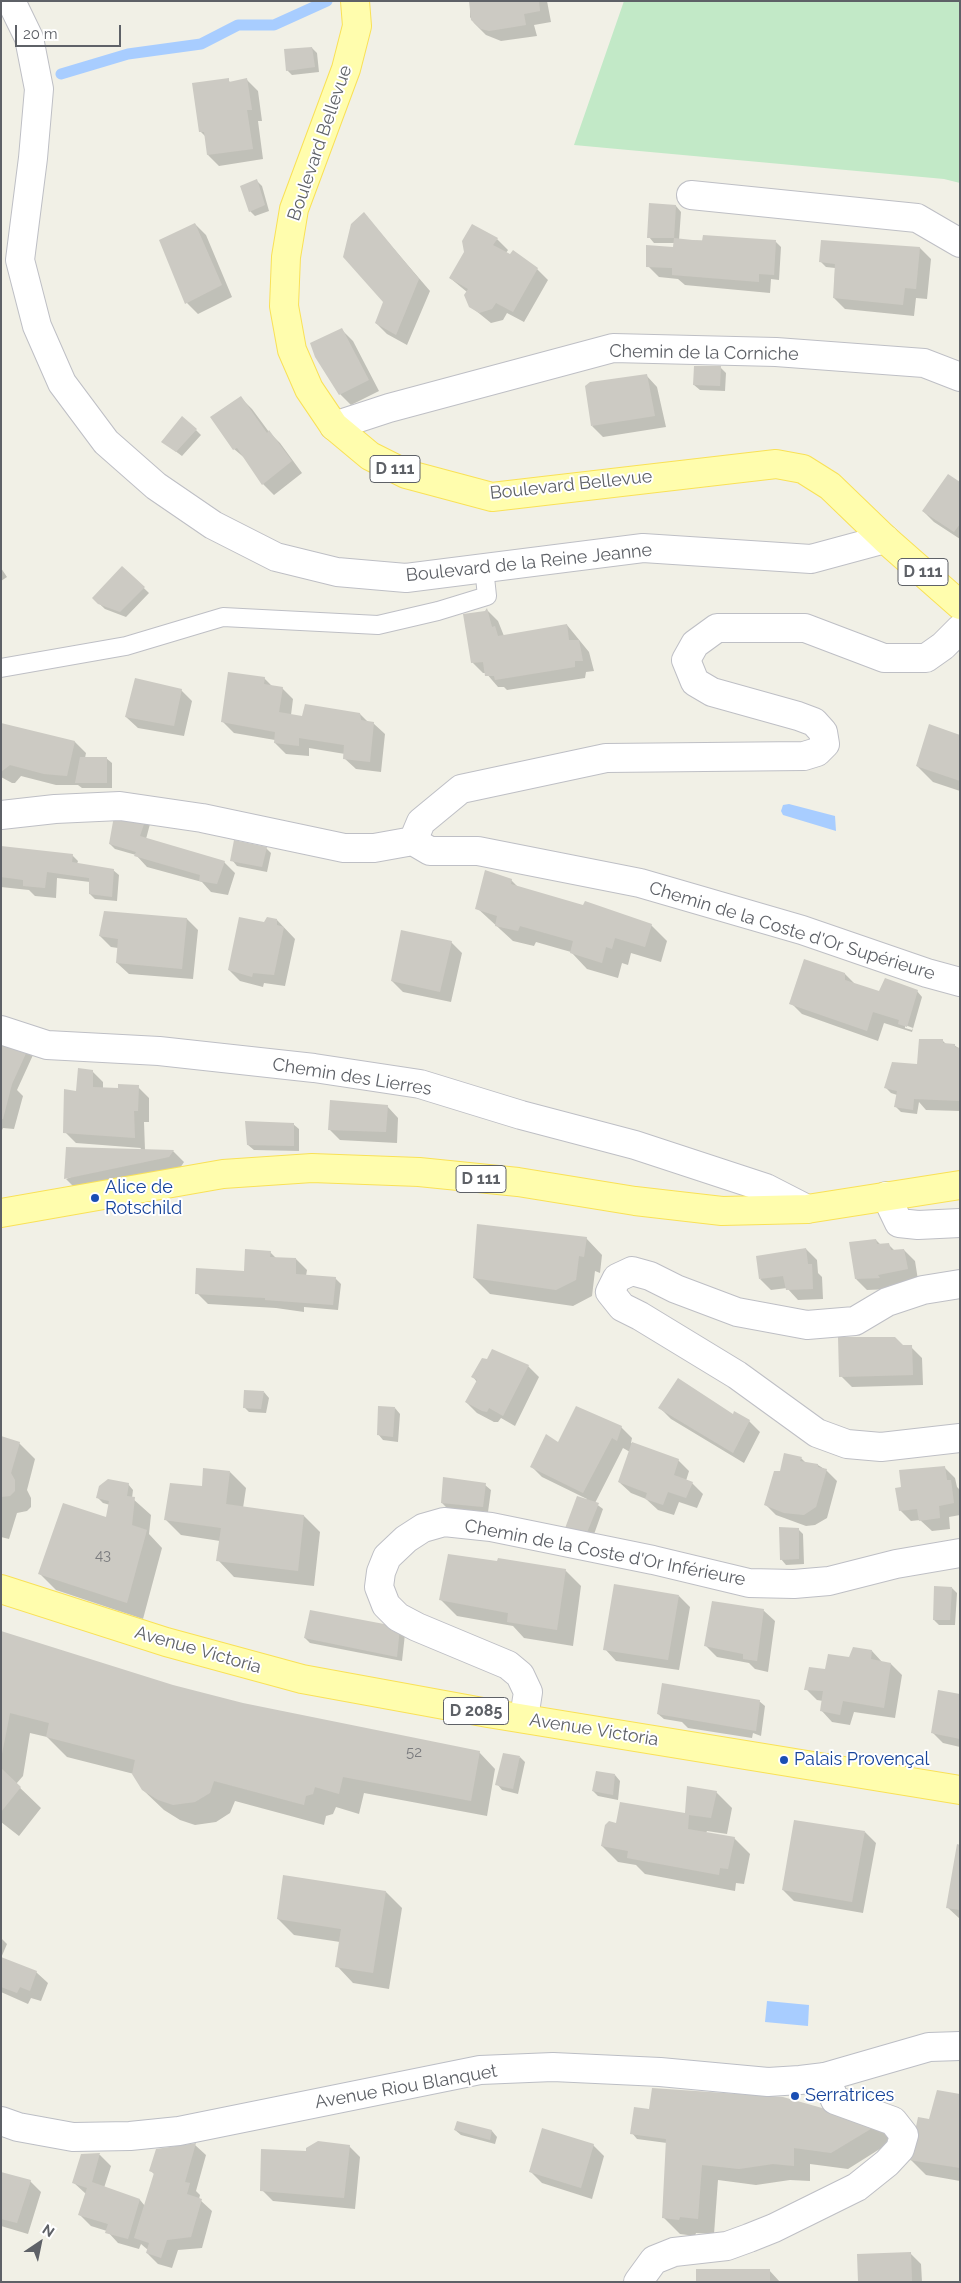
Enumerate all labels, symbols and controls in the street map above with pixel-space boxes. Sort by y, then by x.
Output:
scale bar [18,15,124,47]
text: 20 m [23,25,58,43]
street label: Boulevard Bellevue [283,62,357,224]
street label: Chemin de la Corniche [609,341,799,365]
road number: D 111 [370,456,420,482]
street label: Boulevard Bellevue [489,466,653,504]
street label: Boulevard de la Reine Jeanne [405,539,653,587]
road number: D 111 [898,558,948,586]
street label: Chemin de la Coste d'Or Supérieure [646,877,938,985]
street label: Chemin des Lierres [271,1054,433,1100]
road number: D 111 [456,1166,506,1192]
place label: Alice de Rotschild [105,1177,182,1220]
marker: Alice de Rotschild [89,1192,101,1204]
street label: Chemin de la Coste d'Or Inférieure [463,1515,747,1591]
house number: 43 [95,1546,111,1564]
street label: Avenue Victoria [132,1622,264,1678]
road number: D 2085 [444,1698,508,1724]
street label: Avenue Victoria [528,1709,660,1751]
house number: 52 [406,1743,422,1761]
place label: Palais Provençal [794,1749,929,1771]
marker: Palais Provençal [778,1754,790,1766]
street label: Avenue Riou Blanquet [313,2060,499,2114]
place label: Serratrices [805,2085,894,2107]
marker: Serratrices [789,2090,801,2102]
north arrow [15,2218,65,2268]
text: N [39,2221,57,2240]

